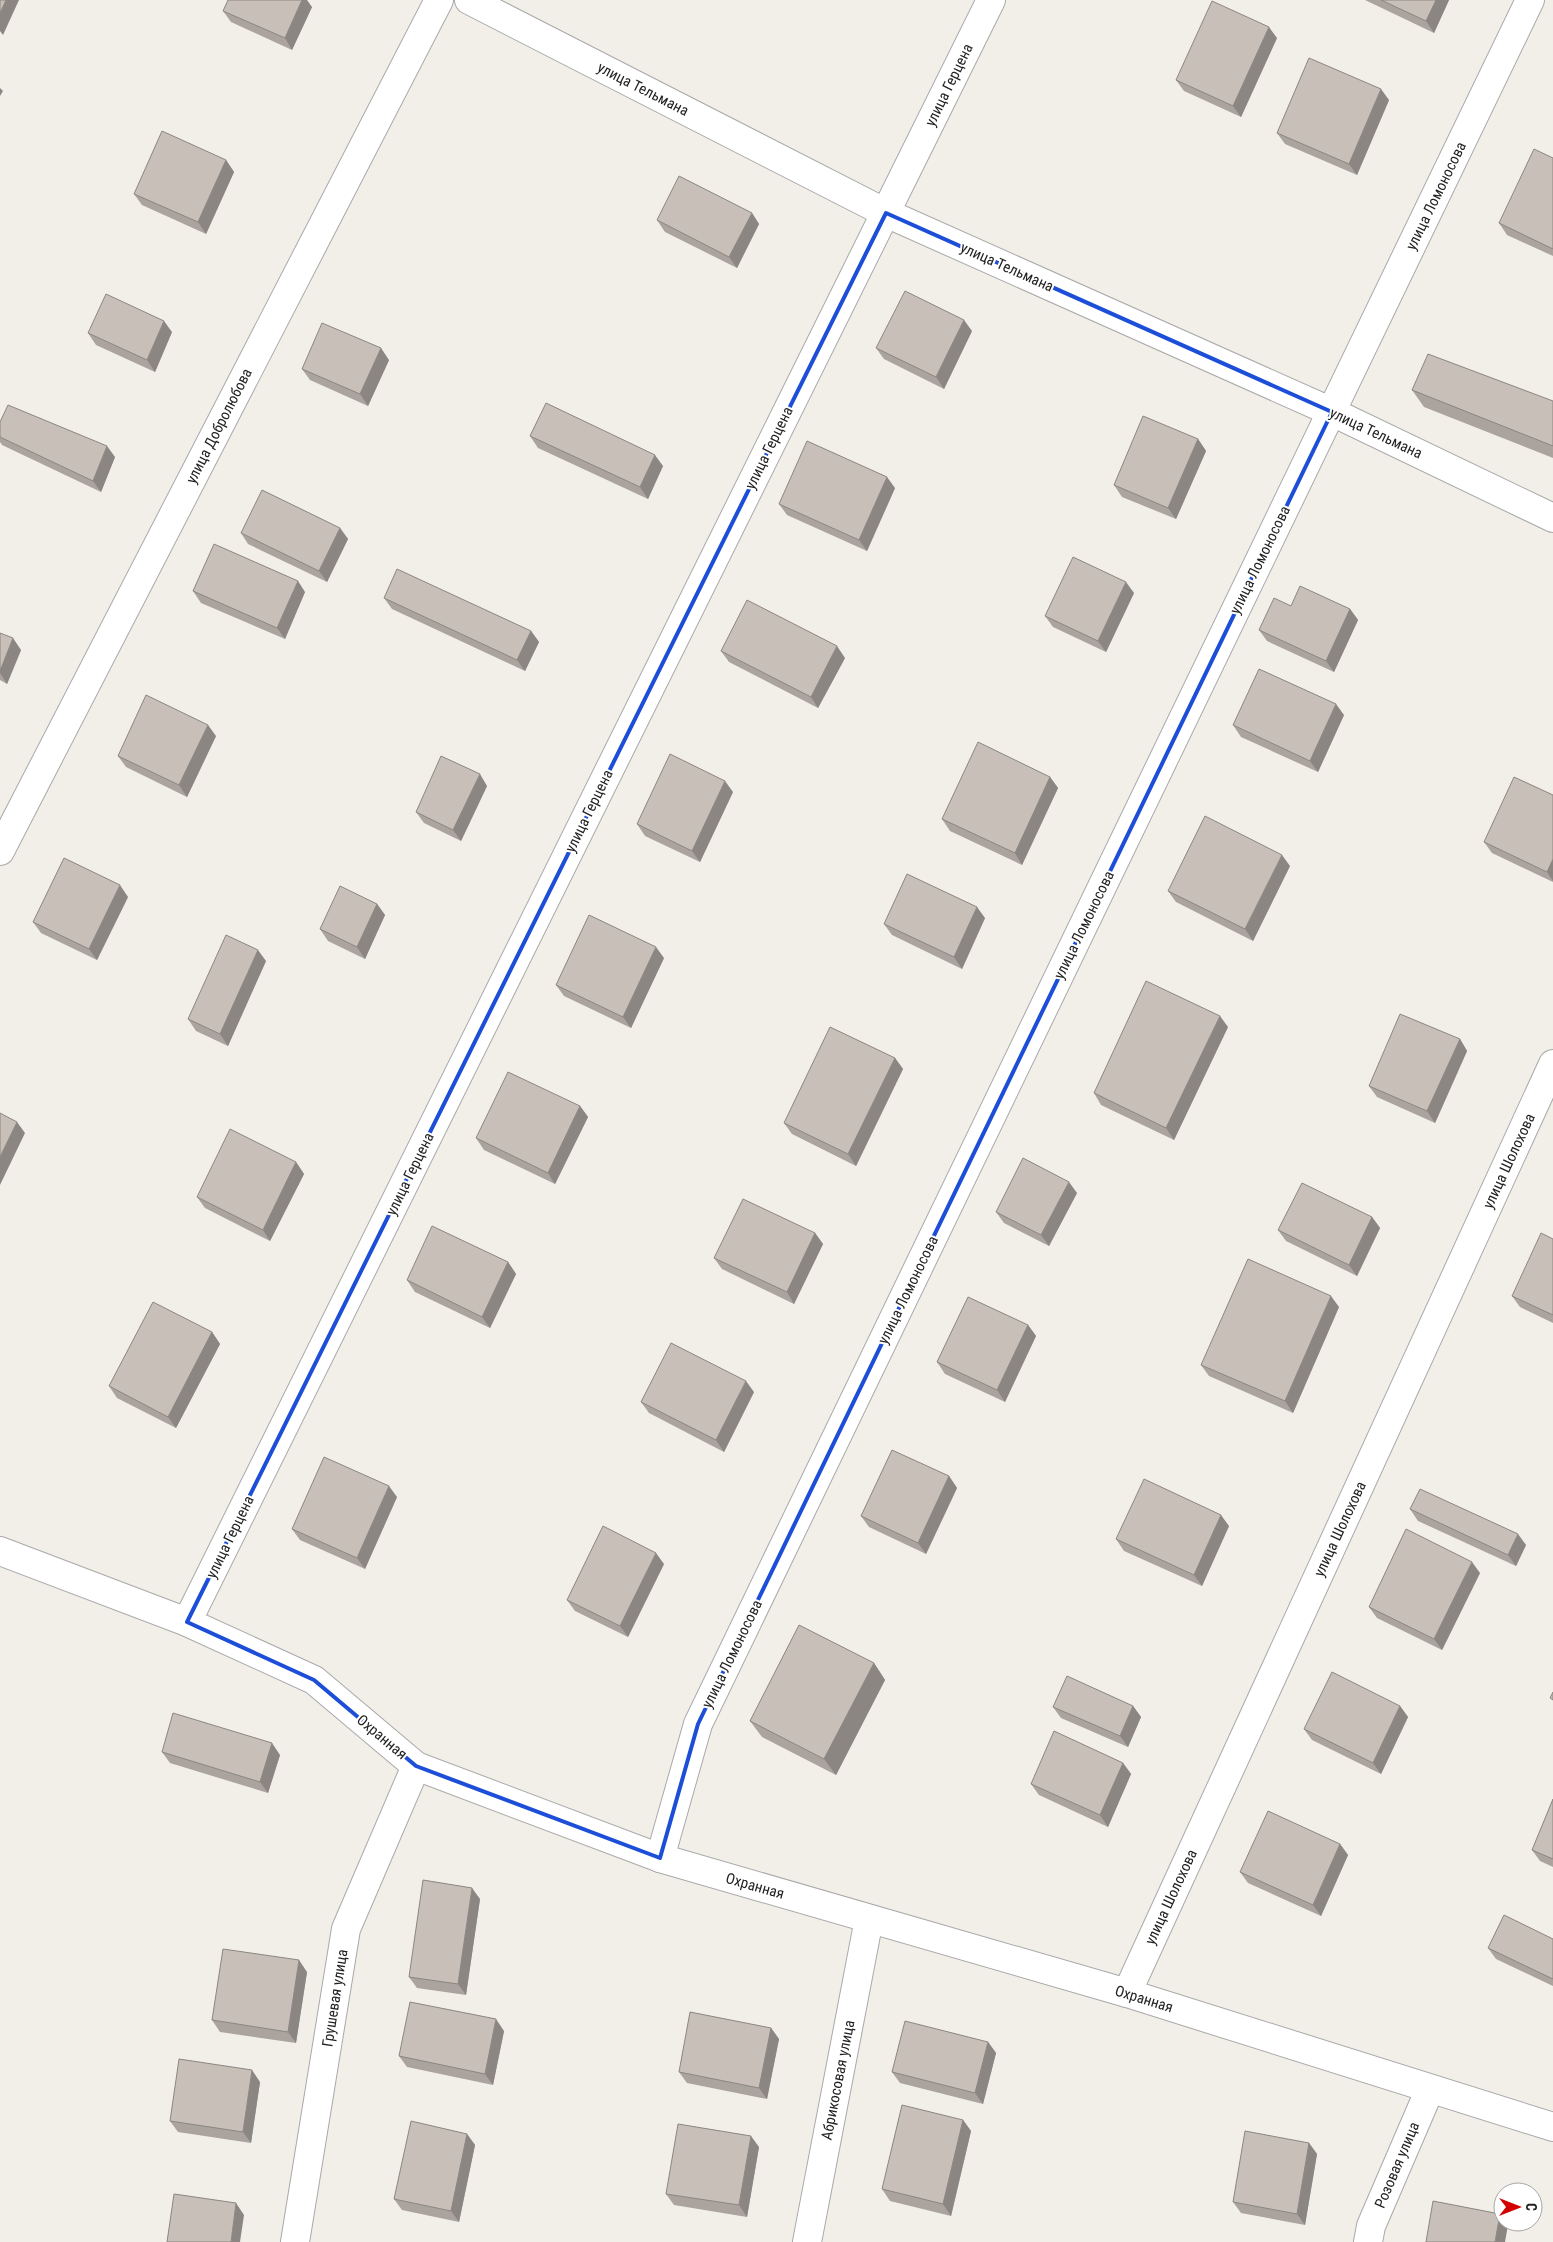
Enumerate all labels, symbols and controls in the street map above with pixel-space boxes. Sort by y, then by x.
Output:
street label: улица Герцена [921,41,977,129]
street label: улица Тельмана [594,58,692,120]
street label: улица Ломоносова [1402,139,1470,253]
street label: улица Тельмана [958,238,1056,296]
street label: улица Добролюбова [182,365,256,487]
street label: улица Герцена [741,404,797,492]
street label: улица Тельмана [1327,404,1425,462]
street label: улица Ломоносова [1226,503,1294,617]
street label: улица Герцена [561,767,617,855]
street label: улица Ломоносова [1050,868,1118,982]
street label: улица Шолохова [1479,1110,1539,1212]
street label: улица Герцена [382,1130,438,1218]
street label: улица Ломоносова [874,1233,942,1347]
street label: улица Шолохова [1310,1478,1370,1580]
street label: улица Герцена [202,1493,258,1581]
street label: улица Ломоносова [698,1597,766,1711]
street label: Охранная [353,1711,411,1763]
street label: улица Шолохова [1141,1846,1201,1948]
street label: Охранная [724,1869,786,1903]
street label: Грушевая улица [318,1948,352,2048]
street label: Охранная [1113,1982,1175,2016]
street label: Абрикосовая улица [818,2019,858,2141]
street label: Розовая улица [1371,2119,1423,2211]
north arrow [1493,2182,1543,2232]
text: С [1523,2203,1539,2211]

